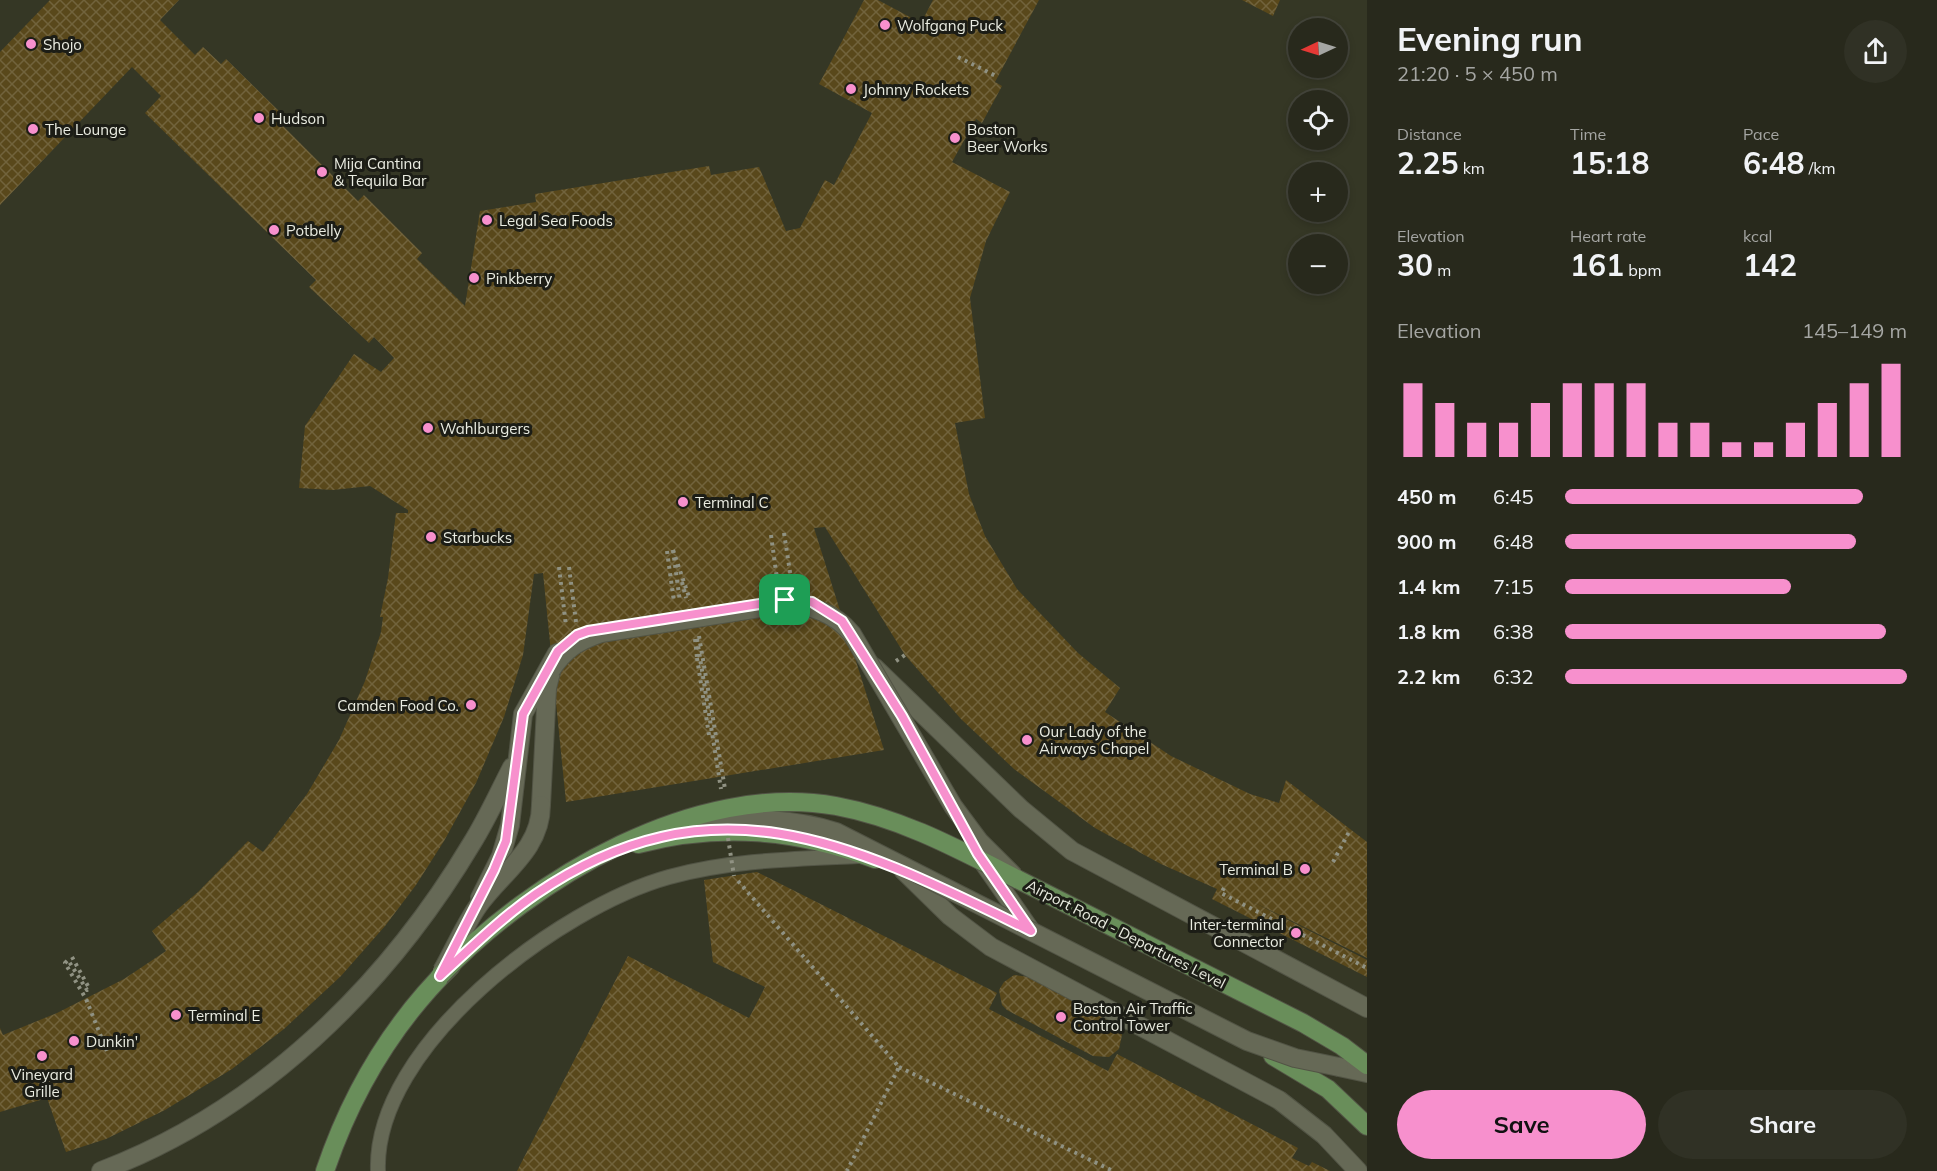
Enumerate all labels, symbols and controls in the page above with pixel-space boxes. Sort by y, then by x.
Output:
place label: Wolfgang Puck [897,16,1003,35]
marker: Wolfgang Puck [878,18,892,32]
north arrow [1288,18,1348,78]
map controls [1288,18,1348,294]
text: Evening run [1397,18,1583,59]
button: share [1844,20,1907,83]
place label: Shojo [43,35,82,54]
marker: Shojo [24,37,38,51]
text: 21:20 · 5 × 450 m [1397,61,1558,86]
place label: Johnny Rockets [863,80,969,99]
marker: Johnny Rockets [844,82,858,96]
button: locate [1288,90,1348,150]
place label: Hudson [271,109,325,128]
marker: Hudson [252,111,266,125]
place label: The Lounge [45,120,126,139]
place label: Boston Beer Works [967,120,1048,156]
marker: The Lounge [26,122,40,136]
text: Distance [1397,124,1462,144]
text: Time [1570,124,1606,144]
text: Pace [1743,124,1779,144]
marker: Boston Beer Works [948,131,962,145]
text: 2.25 [1397,144,1458,182]
text: 15:18 [1570,144,1649,182]
text: 6:48 [1743,144,1804,182]
place label: Mija Cantina & Tequila Bar [334,154,427,190]
text: km [1458,158,1485,178]
text: /km [1804,158,1835,178]
button: + [1288,162,1348,222]
marker: Mija Cantina & Tequila Bar [315,165,329,179]
place label: Legal Sea Foods [499,211,613,230]
marker: Legal Sea Foods [480,213,494,227]
place label: Potbelly [286,221,341,240]
marker: Potbelly [267,223,281,237]
text: Elevation [1397,226,1465,246]
text: Heart rate [1570,226,1646,246]
text: kcal [1743,226,1772,246]
button: − [1288,234,1348,294]
text: 30 [1397,246,1433,284]
text: 161 [1570,246,1624,284]
text: 142 [1743,246,1797,284]
text: m [1433,260,1451,280]
text: bpm [1624,260,1661,280]
place label: Pinkberry [486,269,552,288]
marker: Pinkberry [467,271,481,285]
text: Elevation [1397,318,1482,343]
text: 145–149 m [1802,318,1907,343]
place label: Wahlburgers [440,419,530,438]
marker: Wahlburgers [421,421,435,435]
text: 450 m [1397,484,1456,509]
text: 6:45 [1493,484,1534,509]
place label: Terminal C [695,493,769,512]
marker: Terminal C [676,495,690,509]
place label: Starbucks [443,528,512,547]
text: 900 m [1397,529,1456,554]
text: 6:48 [1493,529,1534,554]
marker: Starbucks [424,530,438,544]
pin [759,574,810,625]
text: 1.4 km [1397,574,1460,599]
text: 7:15 [1493,574,1534,599]
icon: arrive [768,583,801,616]
text: 1.8 km [1397,619,1460,644]
text: 6:38 [1493,619,1534,644]
text: 2.2 km [1397,664,1460,689]
text: 6:32 [1493,664,1534,689]
place label: Camden Food Co. [337,696,459,715]
marker: Camden Food Co. [464,698,478,712]
place label: Our Lady of the Airways Chapel [1039,722,1149,758]
marker: Our Lady of the Airways Chapel [1020,733,1034,747]
place label: Terminal B [1219,860,1293,879]
marker: Terminal B [1298,862,1312,876]
street label: Airport Road - Departures Level [1023,875,1229,993]
place label: Inter-terminal Connector [1190,915,1285,951]
marker: Inter-terminal Connector [1289,926,1303,940]
place label: Boston Air Traffic Control Tower [1073,999,1193,1035]
place label: Terminal E [188,1006,261,1025]
marker: Terminal E [169,1008,183,1022]
marker: Boston Air Traffic Control Tower [1054,1010,1068,1024]
place label: Dunkin' [86,1032,138,1051]
marker: Dunkin' [67,1034,81,1048]
marker: Vineyard Grille [35,1049,49,1063]
place label: Vineyard Grille [11,1065,73,1101]
button: Save [1397,1090,1646,1159]
button: Share [1658,1090,1907,1159]

